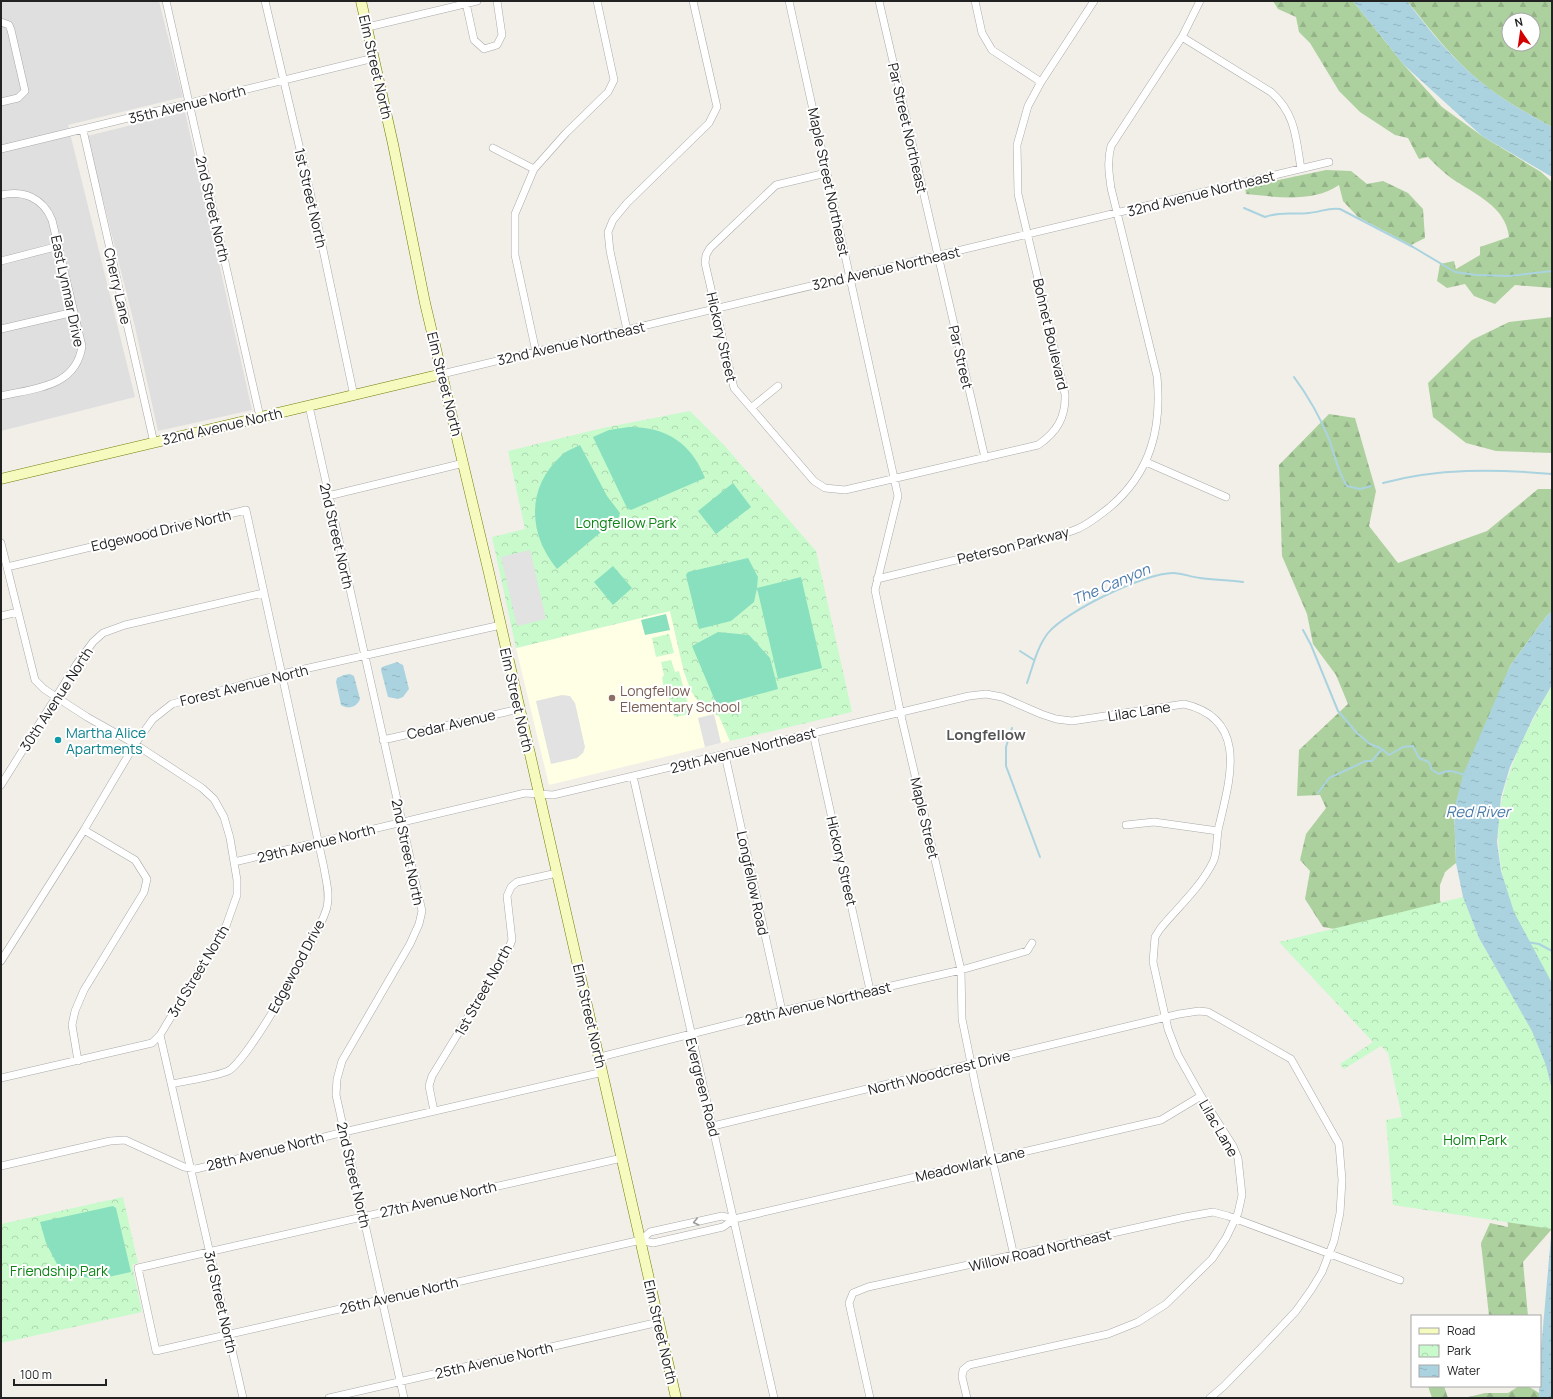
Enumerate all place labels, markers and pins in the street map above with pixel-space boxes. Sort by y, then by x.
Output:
place label: Longfellow Elementary School [620,681,740,716]
marker: Longfellow Elementary School [607,693,617,703]
place label: Martha Alice Apartments [66,723,146,758]
marker: Martha Alice Apartments [53,735,63,745]

